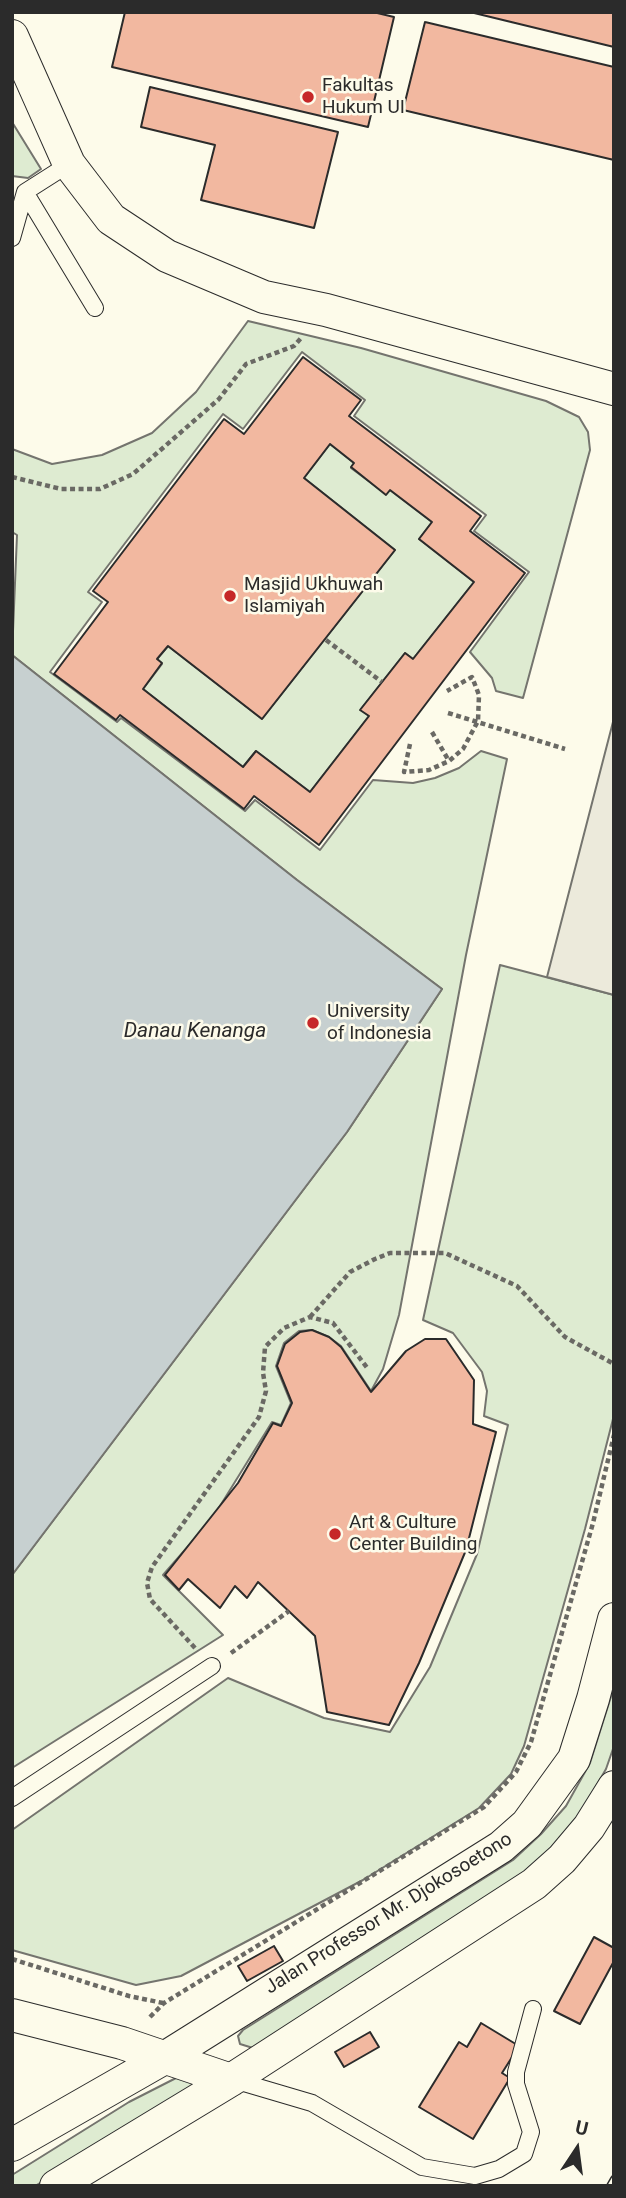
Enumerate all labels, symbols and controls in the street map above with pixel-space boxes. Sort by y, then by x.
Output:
place label: Fakultas Hukum UI [322,75,405,119]
marker: Fakultas Hukum UI [300,89,316,105]
place label: Masjid Ukhuwah Islamiyah [244,574,383,618]
marker: Masjid Ukhuwah Islamiyah [222,588,238,604]
place label: University of Indonesia [327,1001,432,1045]
marker: University of Indonesia [305,1015,321,1031]
water label: Danau Kenanga [124,1019,266,1045]
place label: Art & Culture Center Building [349,1512,477,1556]
marker: Art & Culture Center Building [327,1526,343,1542]
street label: Jalan Professor Mr. Djokosoetono [261,1828,517,2000]
north arrow [542,2114,612,2184]
text: U [573,2115,591,2141]

